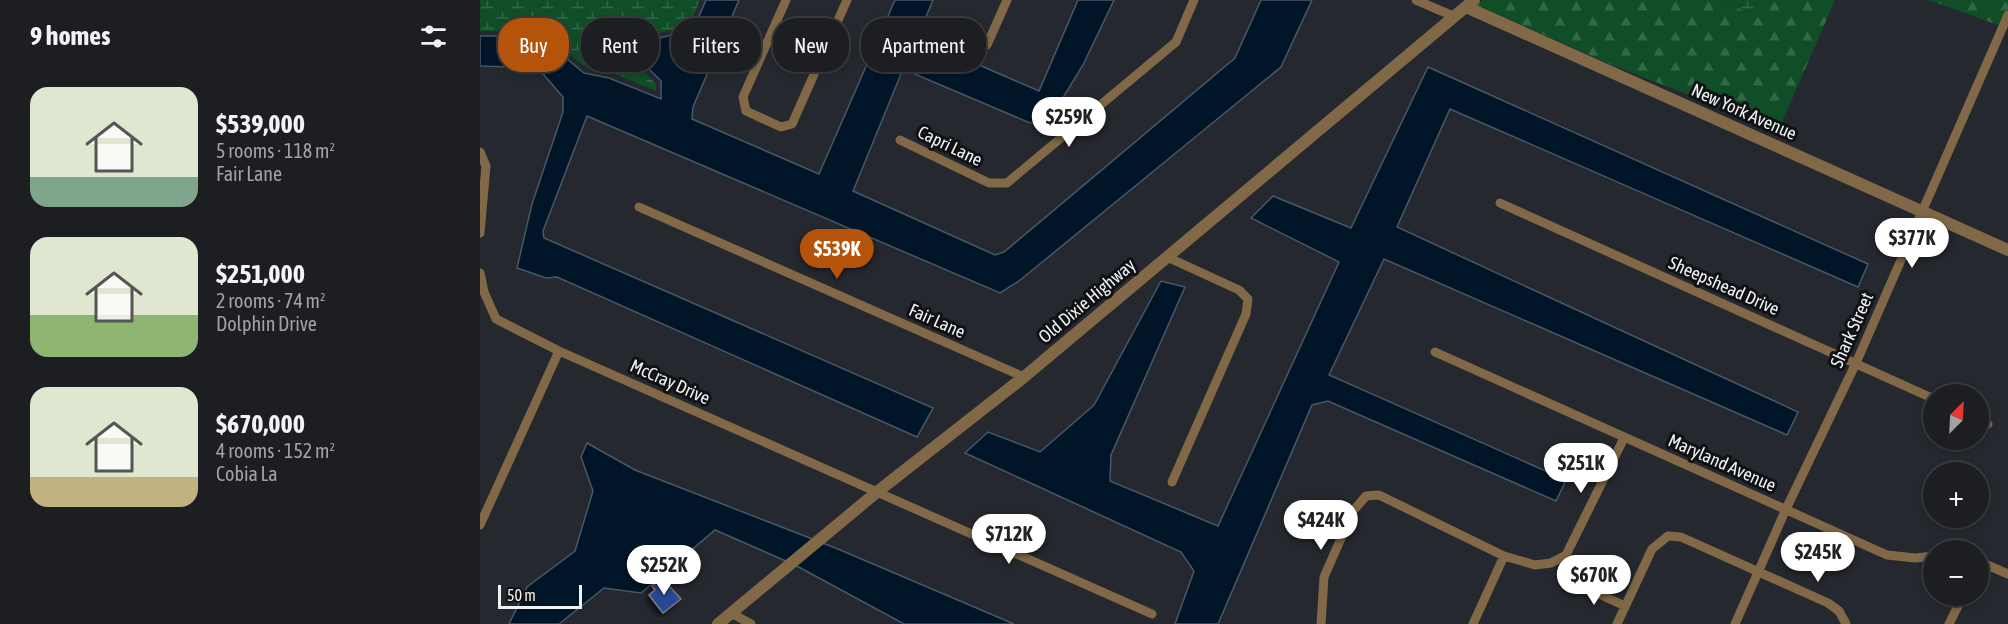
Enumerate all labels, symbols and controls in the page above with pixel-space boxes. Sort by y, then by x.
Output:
chip: Buy [498,18,569,72]
chip: Rent [581,18,659,72]
chip: Filters [671,18,761,72]
chip: New [773,18,849,72]
chip: Apartment [861,18,986,72]
icon: filters [417,20,450,53]
text: 9 homes [30,21,110,51]
street label: New York Avenue [1688,79,1800,144]
pin: $259K [1027,97,1111,148]
text: $259K [1046,105,1092,128]
text: $539,000 [216,109,305,139]
icon: home [78,111,150,183]
street label: Capri Lane [915,121,986,170]
text: 5 rooms · 118 m² [216,139,335,162]
text: Fair Lane [216,162,282,185]
pin: $377K [1870,218,1954,269]
text: $377K [1889,226,1935,249]
pin: $539K [795,229,879,280]
text: $539K [814,237,860,260]
street label: Sheepshead Drive [1666,252,1783,319]
street label: Old Dixie Highway [1034,254,1139,347]
text: $251,000 [216,259,305,289]
icon: home [78,261,150,333]
text: 2 rooms · 74 m² [216,289,326,312]
street label: Shark Street [1826,289,1877,371]
street label: Fair Lane [906,299,969,342]
text: Dolphin Drive [216,312,317,335]
street label: McCray Drive [627,355,713,408]
north arrow [1923,384,1989,450]
map controls [1923,384,1989,606]
text: $670,000 [216,409,305,439]
icon: home [78,411,150,483]
street label: Maryland Avenue [1665,429,1779,496]
text: 4 rooms · 152 m² [216,439,335,462]
pin: $251K [1539,443,1623,494]
text: $251K [1558,451,1604,474]
text: Cobia La [216,462,278,485]
button: + [1923,462,1989,528]
pin: $424K [1279,500,1363,551]
text: $424K [1298,508,1344,531]
pin: $712K [967,514,1051,565]
text: $712K [986,522,1032,545]
pin: $245K [1776,532,1860,583]
text: $245K [1795,540,1841,563]
button: − [1923,540,1989,606]
pin: $252K [622,545,706,596]
text: $252K [641,553,687,576]
pin: $670K [1552,555,1636,606]
text: $670K [1571,563,1617,586]
scale bar [498,582,582,610]
text: 50 m [507,586,536,604]

